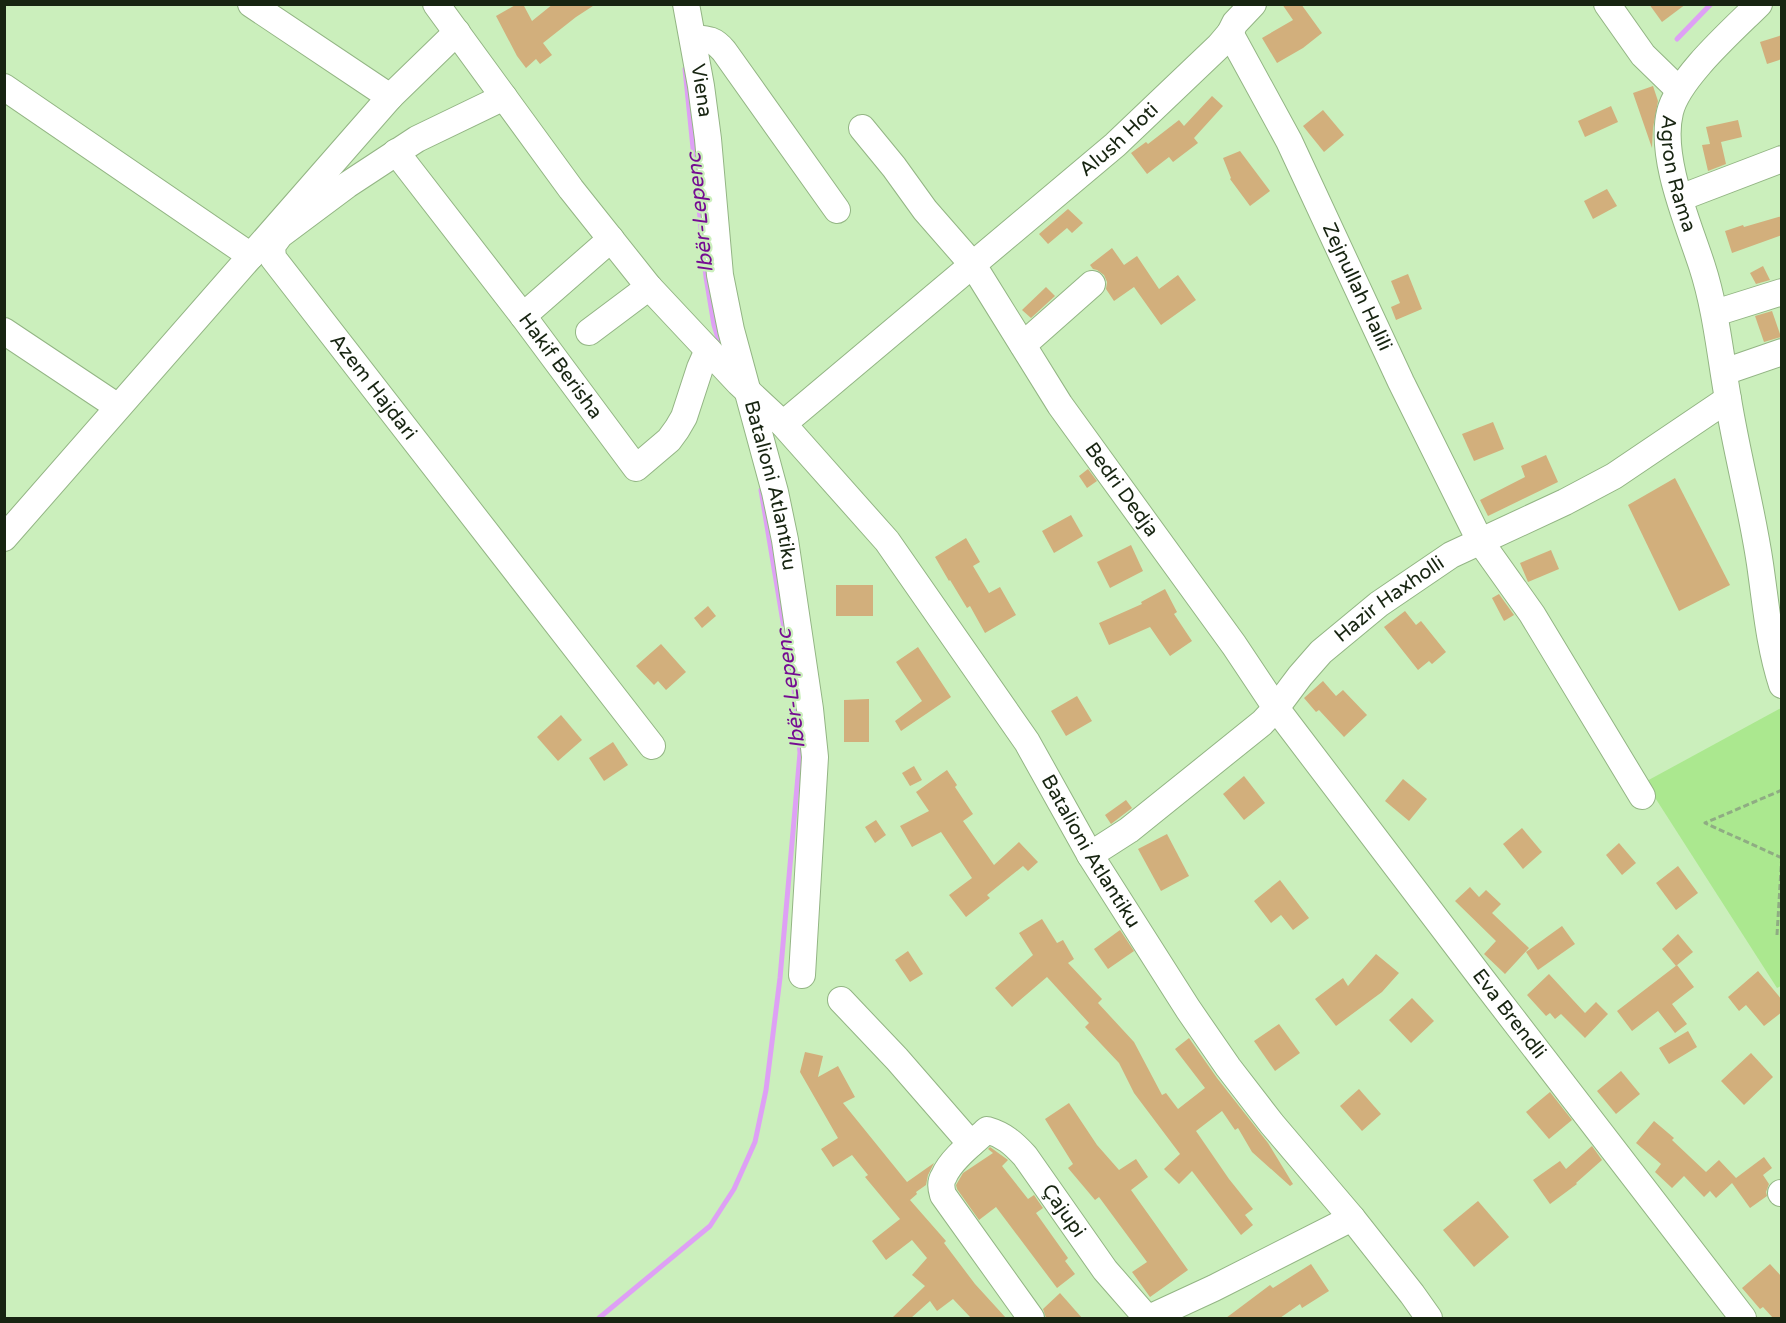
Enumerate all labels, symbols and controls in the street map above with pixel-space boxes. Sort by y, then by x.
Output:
street label: Viena [685,62,717,119]
street label: Alush Hoti [1074,98,1164,182]
street label: Agron Rama [1655,114,1701,235]
water label: Ibër-Lepenc [681,150,719,274]
street label: Zejnullah Halili [1317,219,1397,355]
street label: Hakif Berisha [513,309,608,424]
street label: Azem Hajdari [325,329,422,445]
street label: Batalioni Atlantiku [739,398,801,572]
street label: Bedri Dedja [1079,438,1164,542]
street label: Hazir Haxholli [1330,551,1449,648]
water label: Ibër-Lepenc [771,626,811,750]
street label: Batalioni Atlantiku [1036,771,1145,933]
street label: Eva Brendli [1467,964,1551,1064]
street label: Çajupi [1036,1179,1091,1242]

